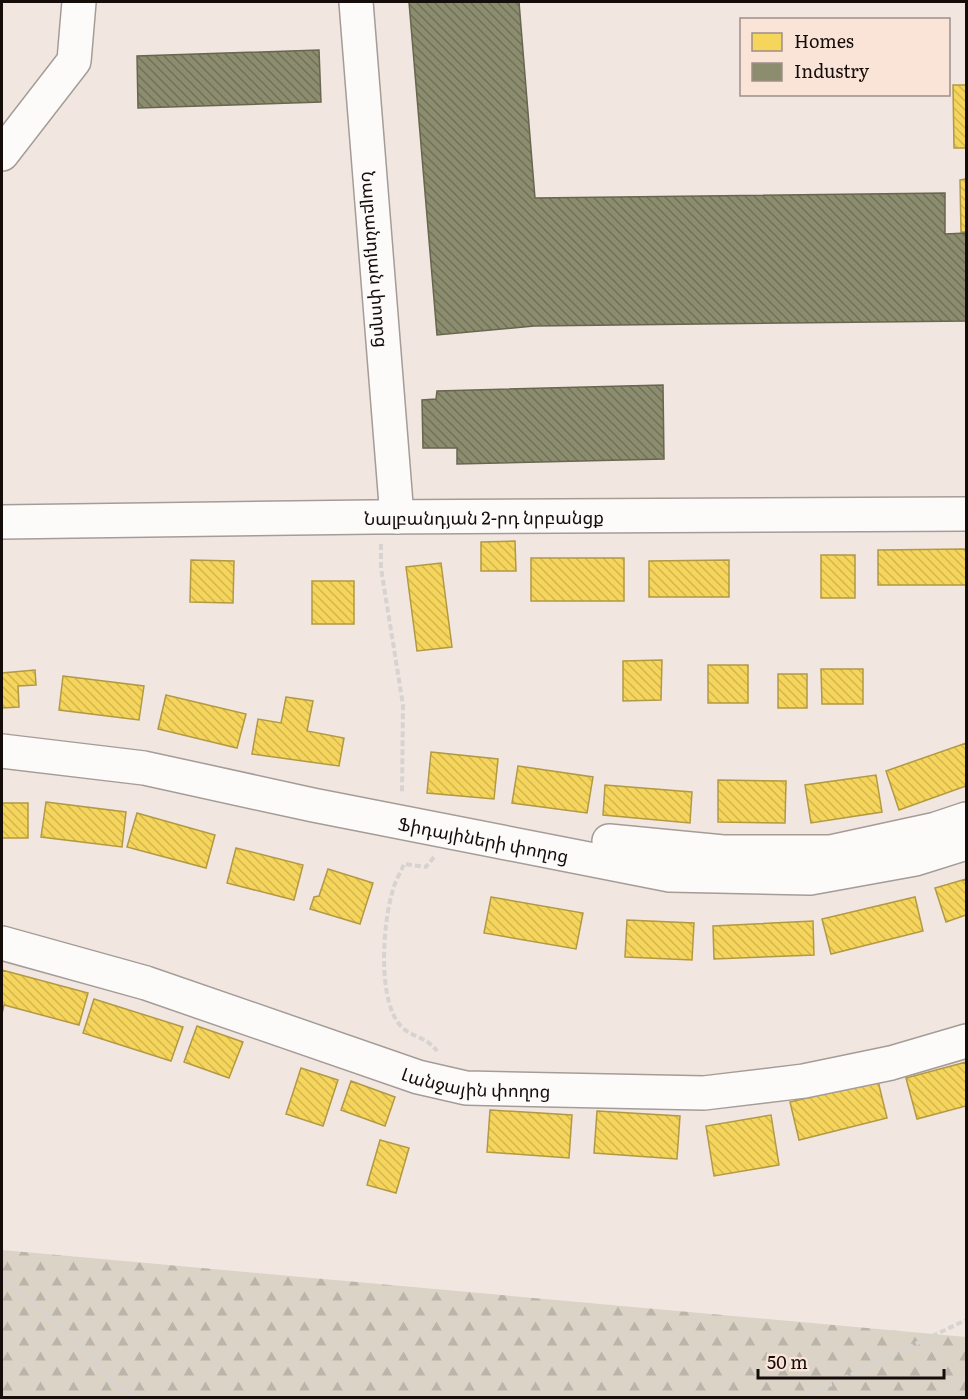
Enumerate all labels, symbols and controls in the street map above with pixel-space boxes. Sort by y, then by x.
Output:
legend [740,18,950,96]
text: Homes [794,27,854,54]
text: Industry [794,57,870,84]
street label: Նալբանդյան փողոց [356,170,397,348]
street label: Նալբանդյան 2-րդ նրբանցք [364,502,604,531]
street label: Ֆիդայիների փողոց [396,809,571,868]
street label: Լանջային փողոց [398,1059,551,1103]
scale bar [758,1342,944,1380]
text: 50 m [767,1348,808,1375]

